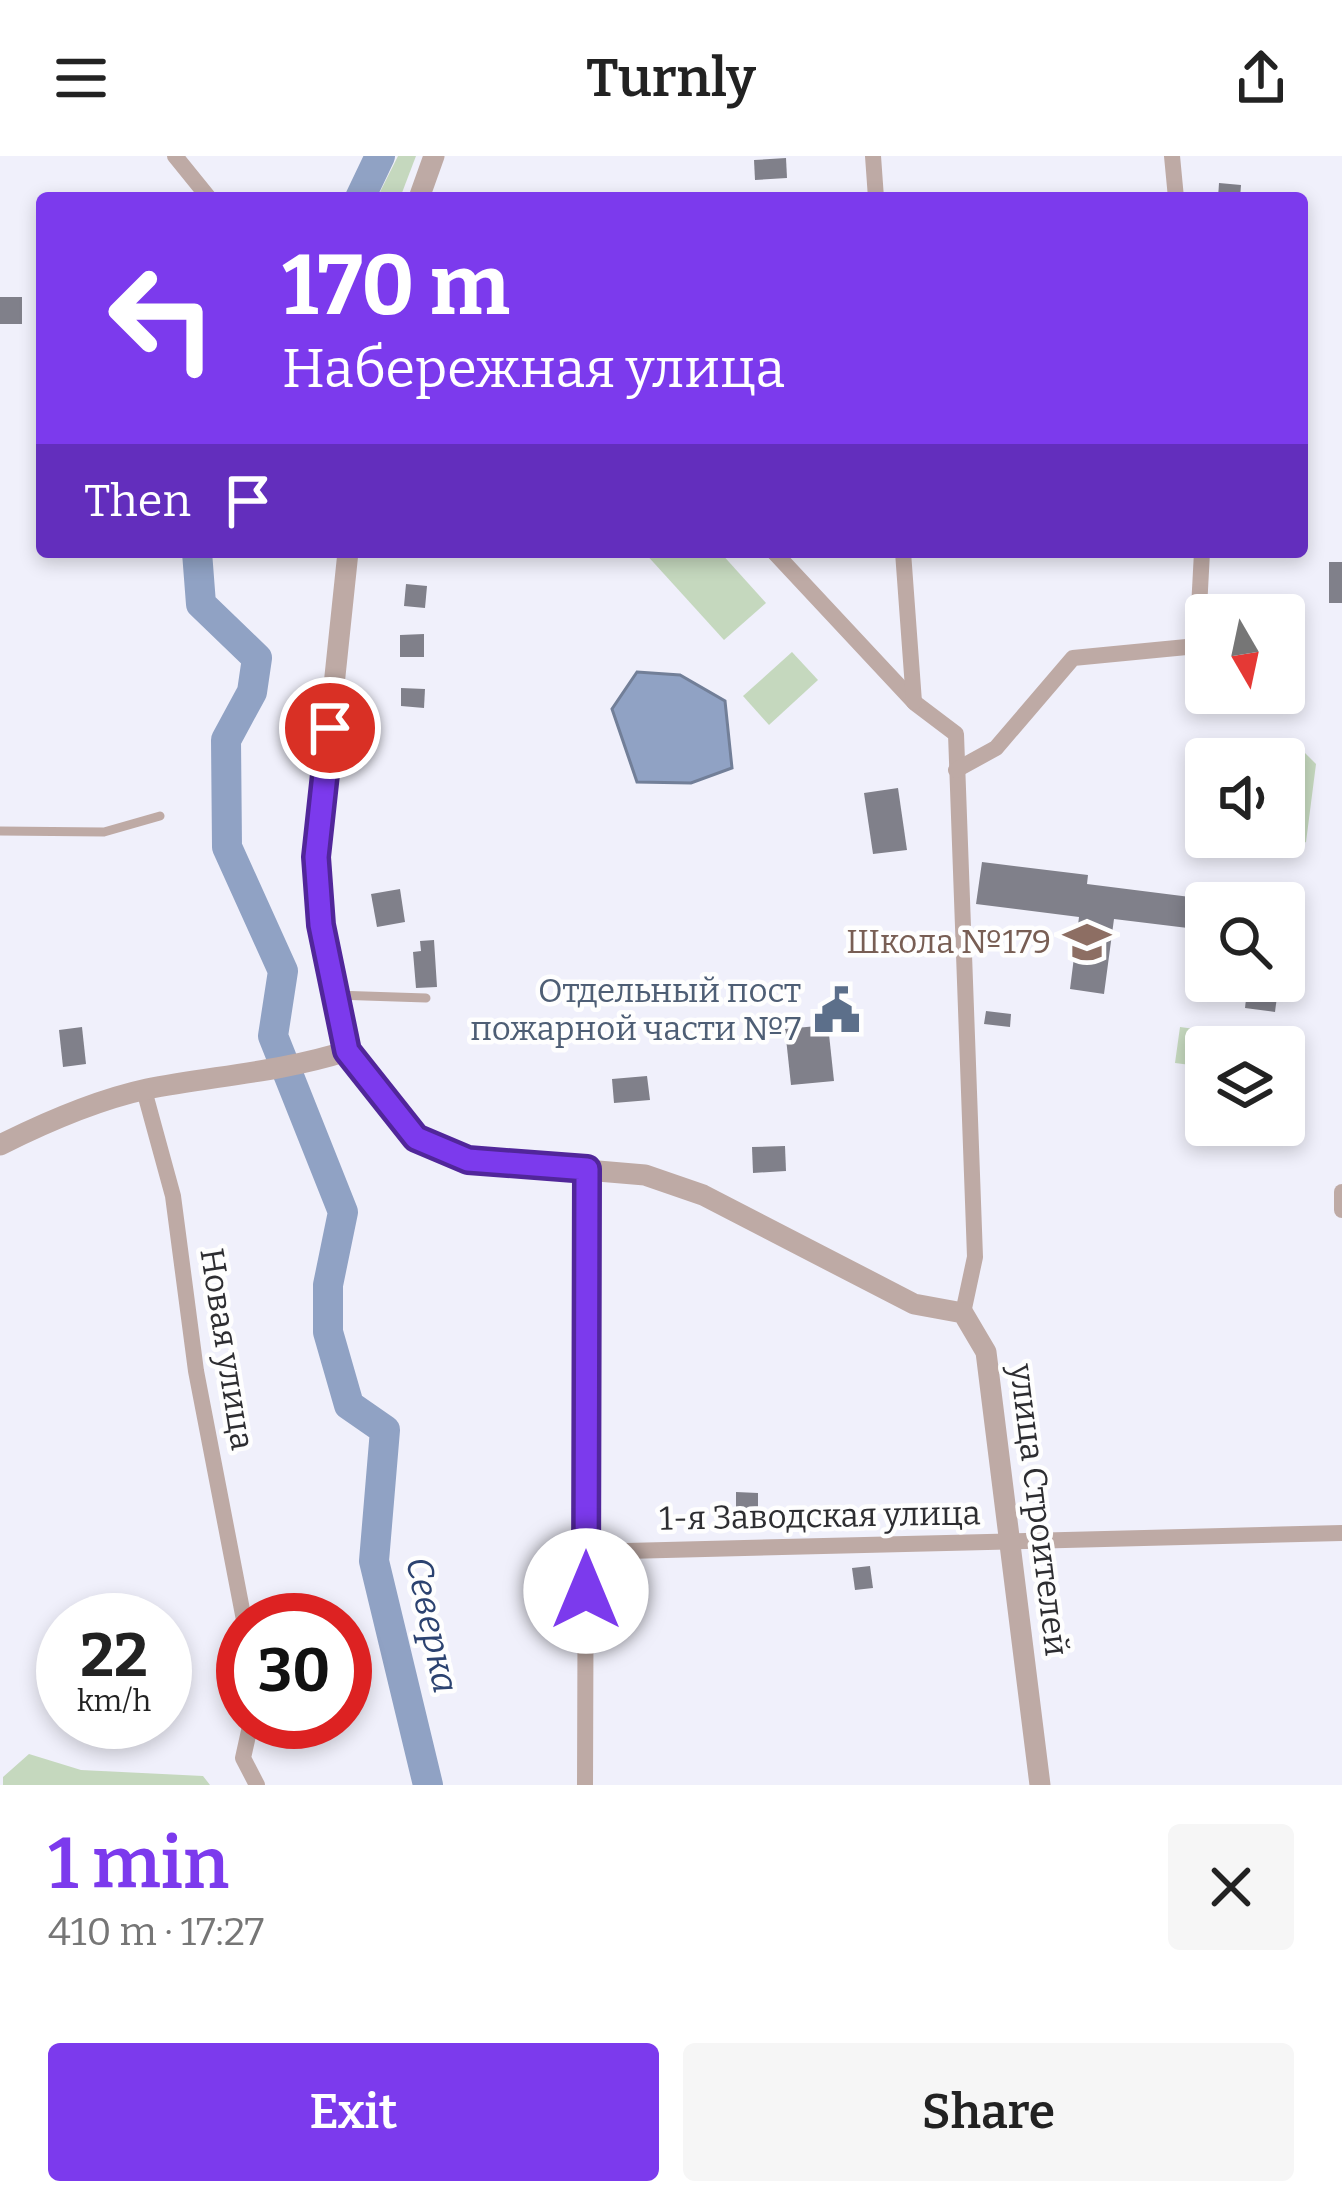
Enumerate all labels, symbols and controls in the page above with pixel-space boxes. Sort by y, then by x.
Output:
icon: menu [48,45,114,111]
icon: share [1228,45,1294,111]
text: Turnly [586,46,756,110]
text: 170 m [282,235,510,336]
icon: left [84,240,240,396]
text: Набережная улица [282,337,785,401]
icon: arrive [215,468,281,534]
text: Then [84,474,191,528]
north arrow [1185,594,1305,714]
map controls [1185,594,1305,1146]
pin [279,677,381,779]
icon: arrive [297,695,363,761]
button: sound [1185,738,1305,858]
button: search [1185,882,1305,1002]
school or university icon: Школа №179 [1062,917,1112,967]
place label: Школа №179 [846,922,1051,962]
place label: Отдельный пост пожарной части №7 [470,971,801,1049]
public building icon: Отдельный пост пожарной части №7 [812,985,862,1035]
button: layers [1185,1026,1305,1146]
street label: Новая улица [191,1245,263,1453]
street label: улица Строителей [1001,1361,1077,1658]
street label: 1-я Заводская улица [659,1493,981,1539]
position arrow [523,1528,649,1654]
water label: Северка [396,1553,468,1697]
speed limit sign: 30 [216,1593,372,1749]
text: 22 [80,1620,148,1692]
text: km/h [77,1683,151,1719]
text: 1 min [48,1821,229,1907]
button: close [1168,1824,1294,1950]
text: 410 m · 17:27 [48,1909,264,1955]
button: Exit [48,2043,659,2181]
button: Share [683,2043,1294,2181]

